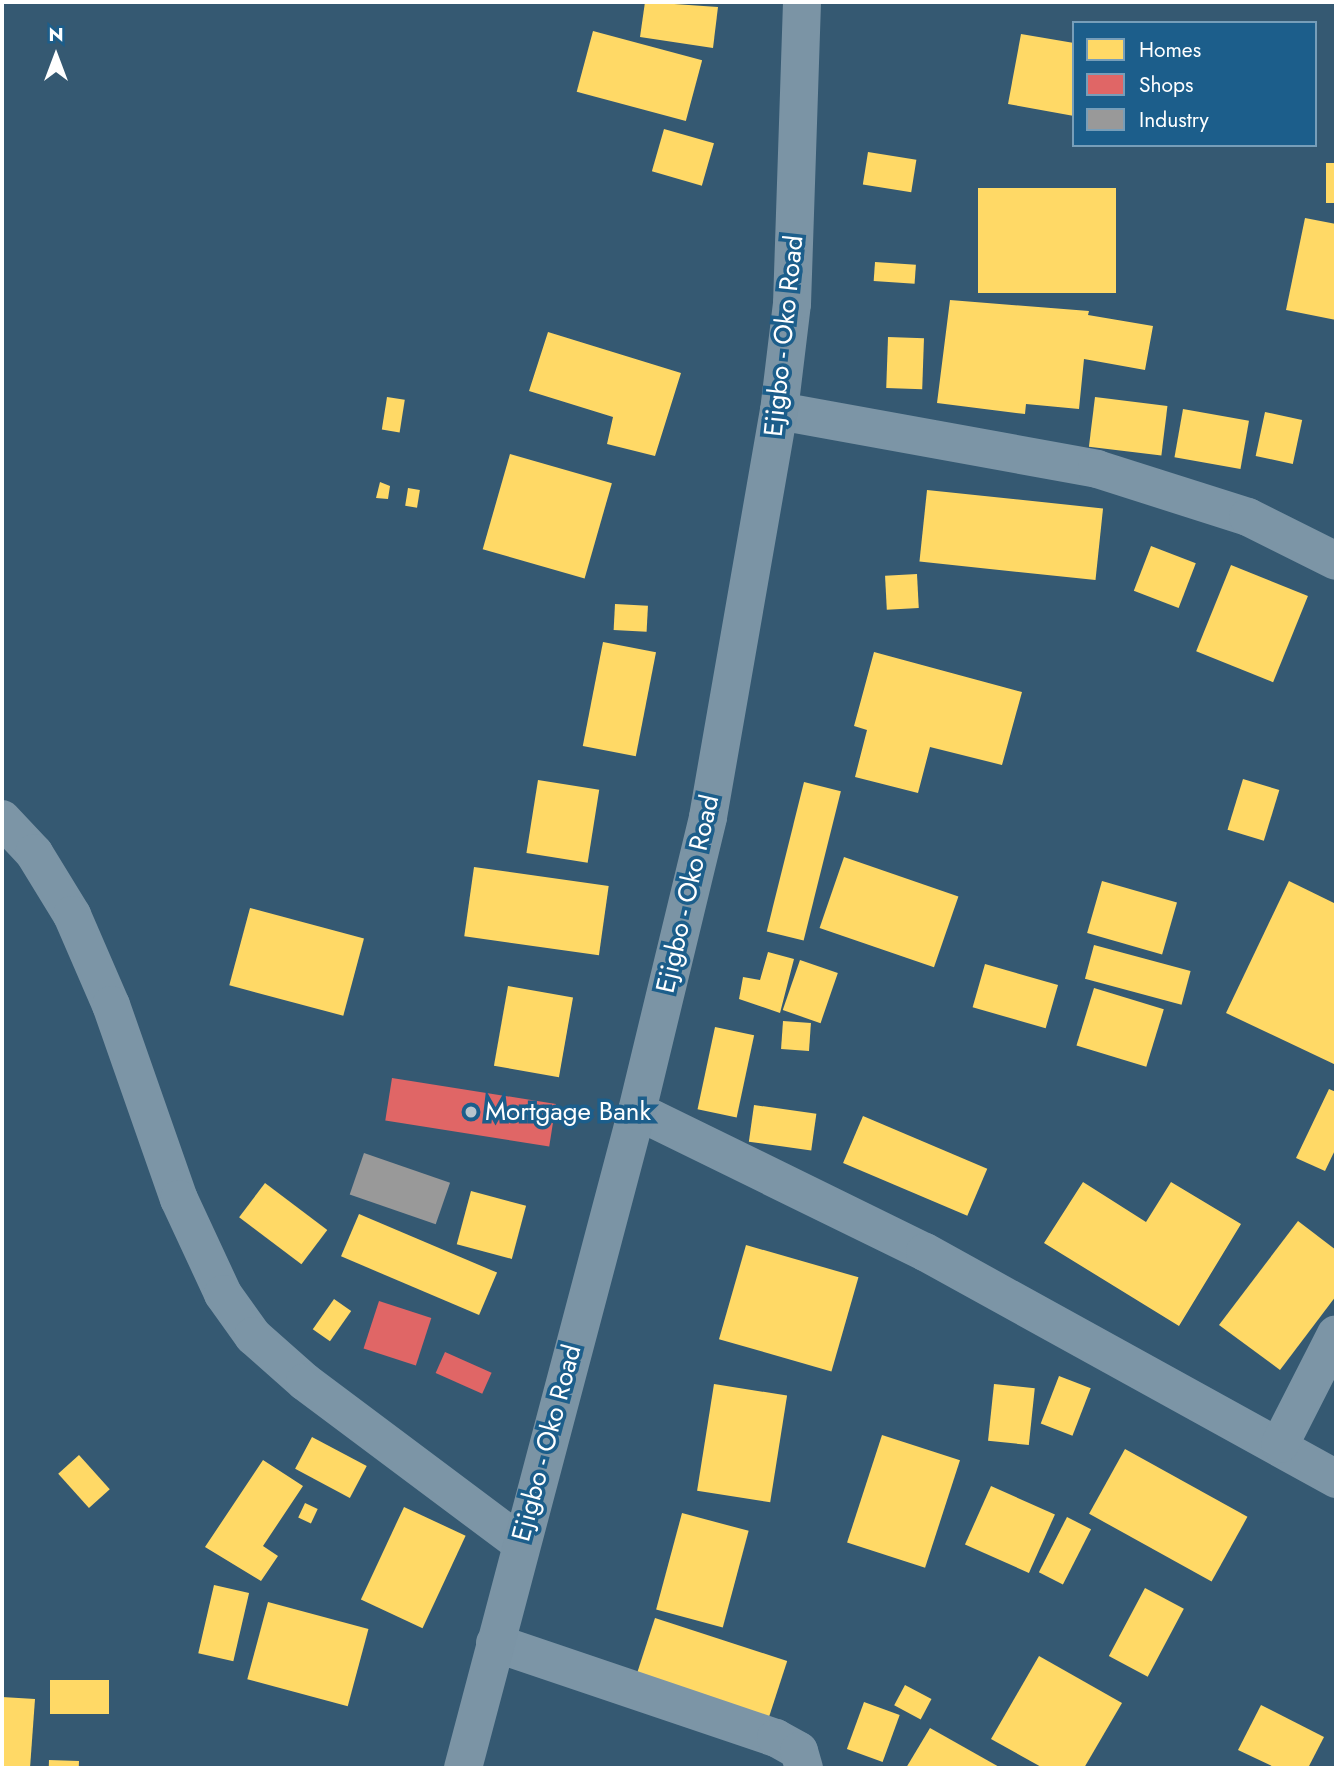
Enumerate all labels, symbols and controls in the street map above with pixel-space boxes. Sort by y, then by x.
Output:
north arrow [21,21,91,91]
text: N [48,21,64,48]
legend [1072,21,1317,147]
text: Homes [1139,35,1201,65]
text: Shops [1139,70,1193,100]
text: Industry [1139,105,1209,135]
street label: Ejigbo - Oko Road [758,234,810,438]
street label: Ejigbo - Oko Road [650,792,726,996]
place label: Mortgage Bank [485,1096,651,1128]
marker: Mortgage Bank [463,1104,479,1120]
street label: Ejigbo - Oko Road [506,1341,588,1545]

